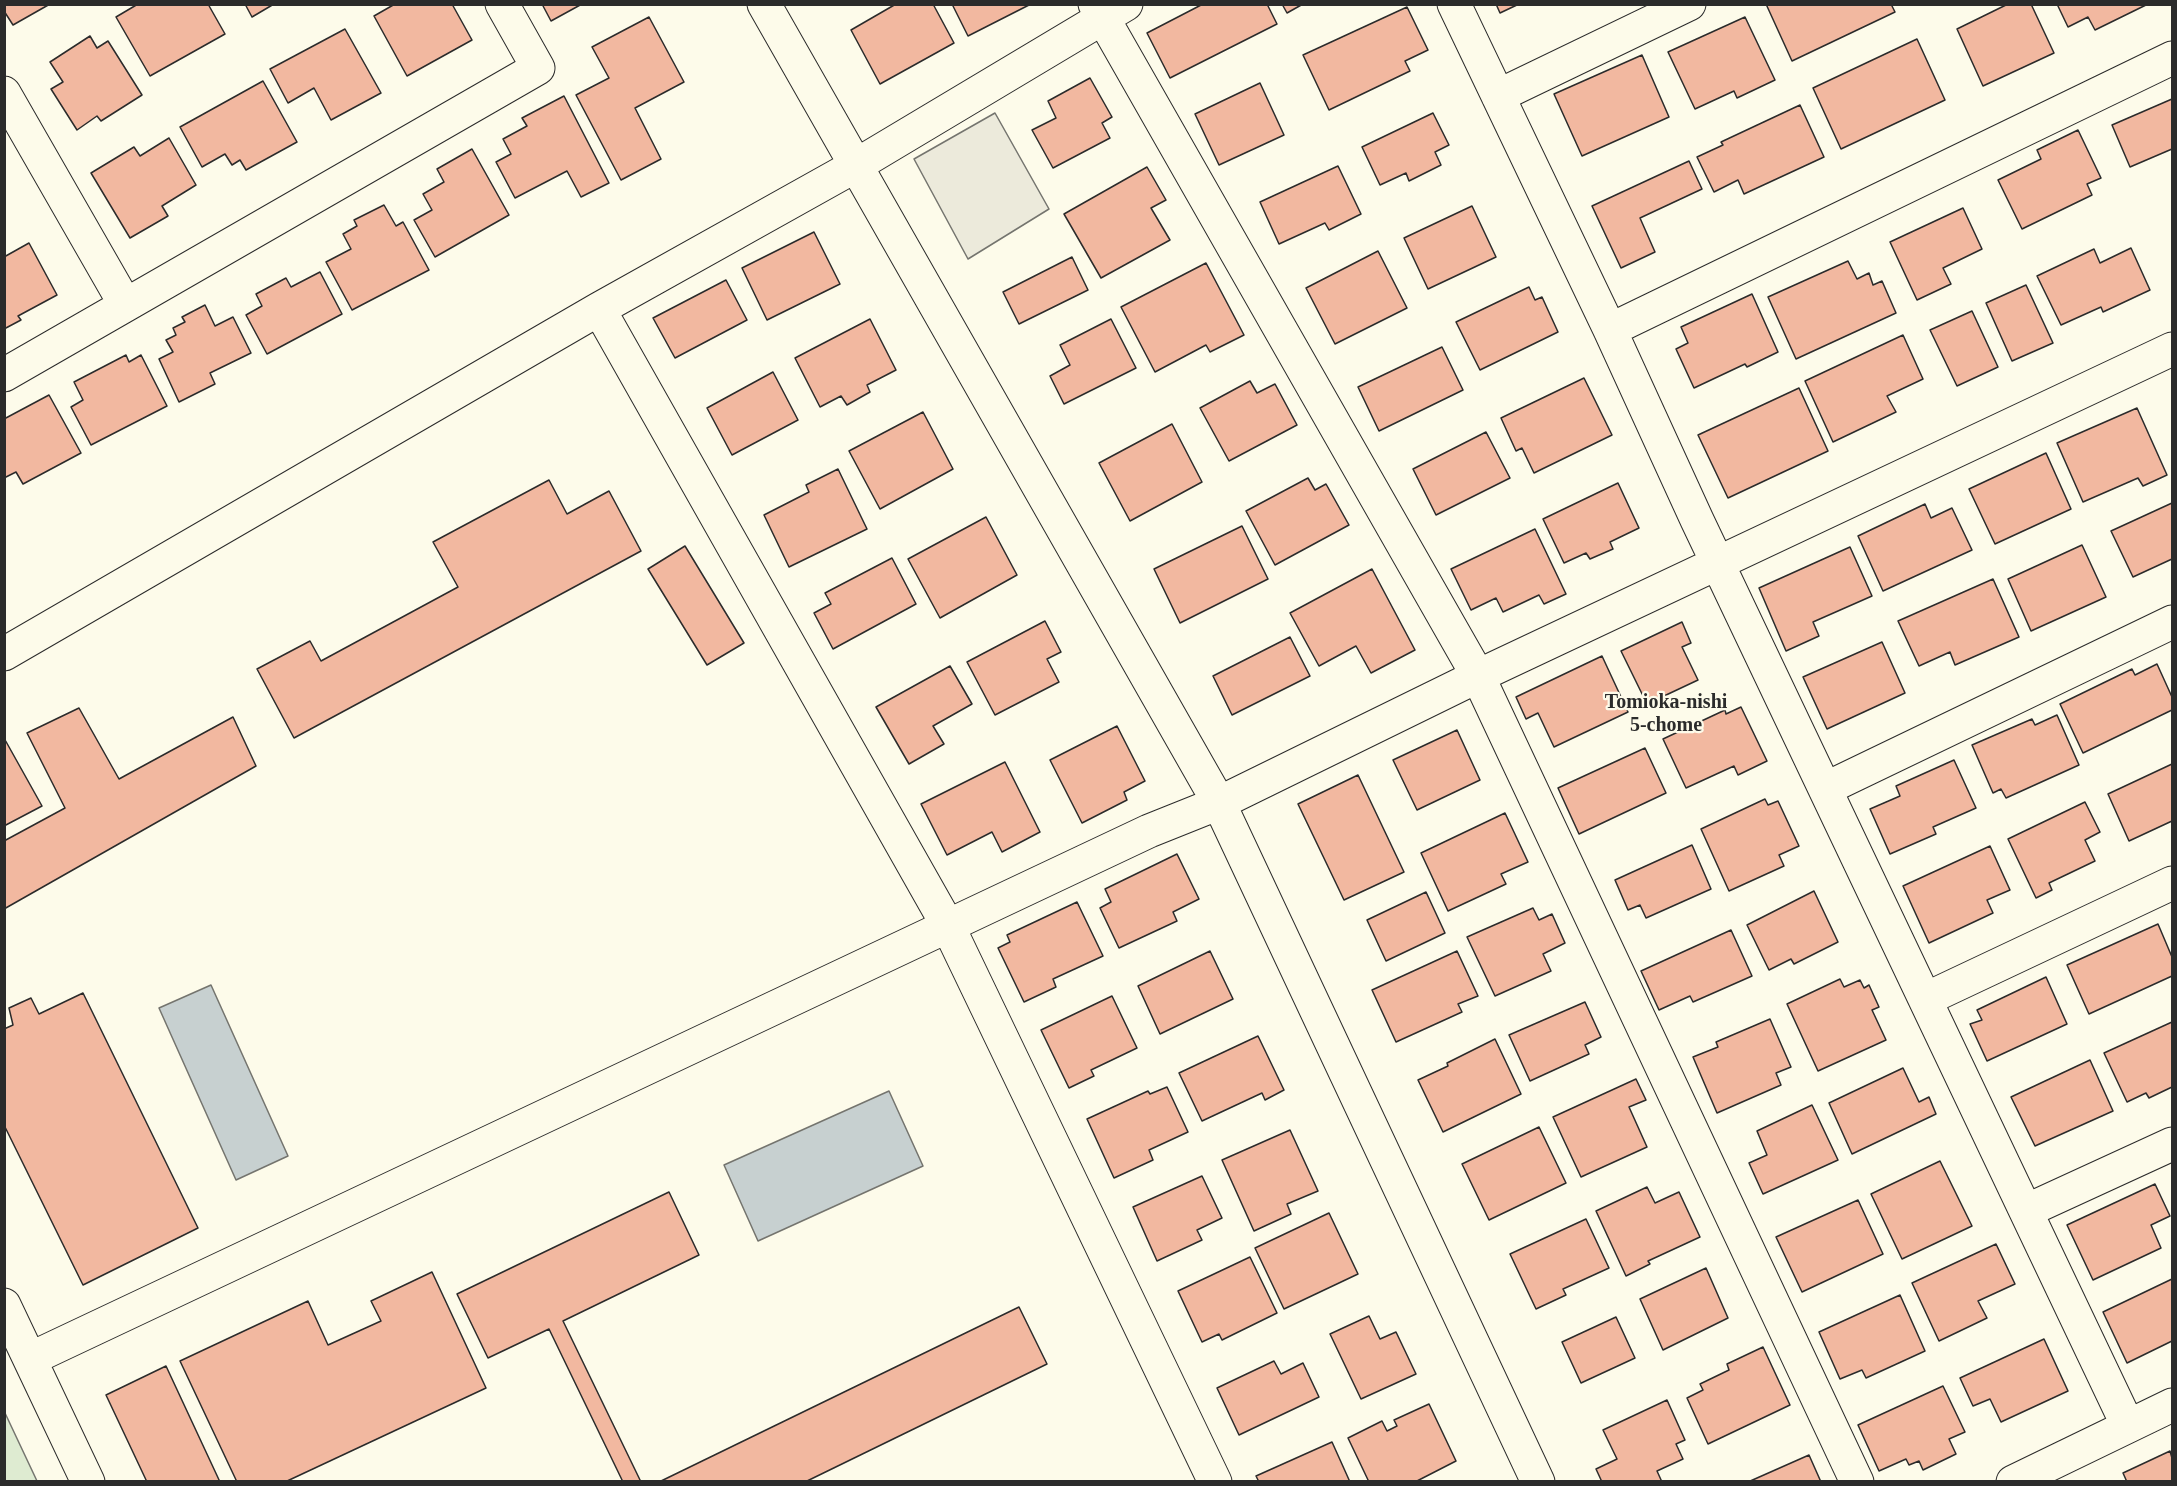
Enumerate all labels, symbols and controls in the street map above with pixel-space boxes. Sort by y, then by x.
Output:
district label: Tomioka-nishi 5-chome [1605,691,1727,738]

